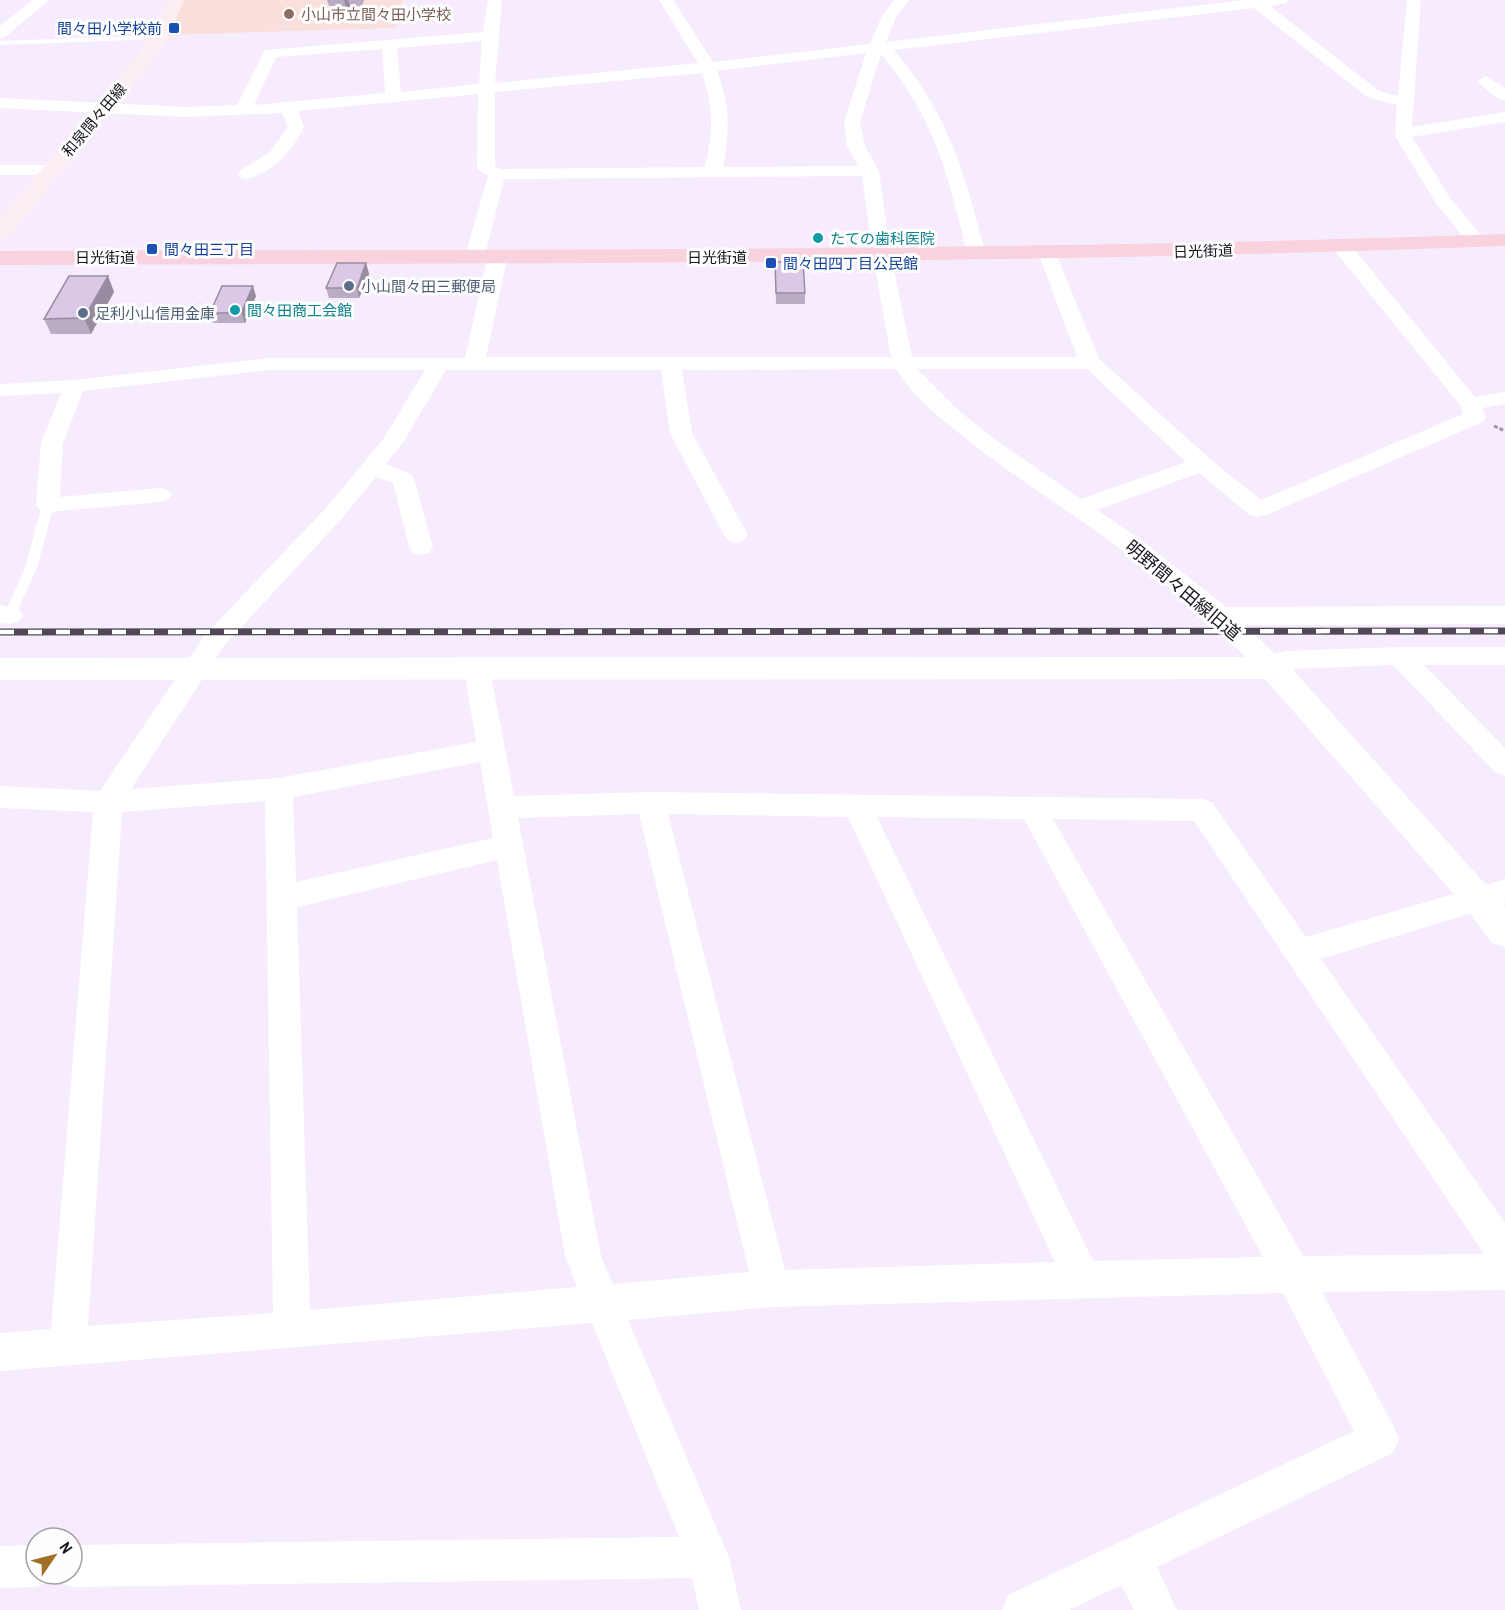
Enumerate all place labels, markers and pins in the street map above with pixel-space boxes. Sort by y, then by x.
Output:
place label: 小山市立間々田小学校 [301,4,451,25]
marker: 小山市立間々田小学校 [282,7,296,21]
place label: 間々田小学校前 [57,18,162,39]
marker: 間々田小学校前 [167,21,181,35]
place label: たての歯科医院 [830,228,935,249]
marker: たての歯科医院 [811,231,825,245]
place label: 間々田三丁目 [164,239,254,260]
marker: 間々田三丁目 [145,242,159,256]
place label: 間々田四丁目公民館 [783,253,918,274]
marker: 間々田四丁目公民館 [764,256,778,270]
place label: 小山間々田三郵便局 [361,276,496,297]
marker: 小山間々田三郵便局 [342,279,356,293]
place label: 間々田商工会館 [247,300,352,321]
place label: 足利小山信用金庫 [95,303,215,324]
marker: 間々田商工会館 [228,303,242,317]
marker: 足利小山信用金庫 [76,306,90,320]

